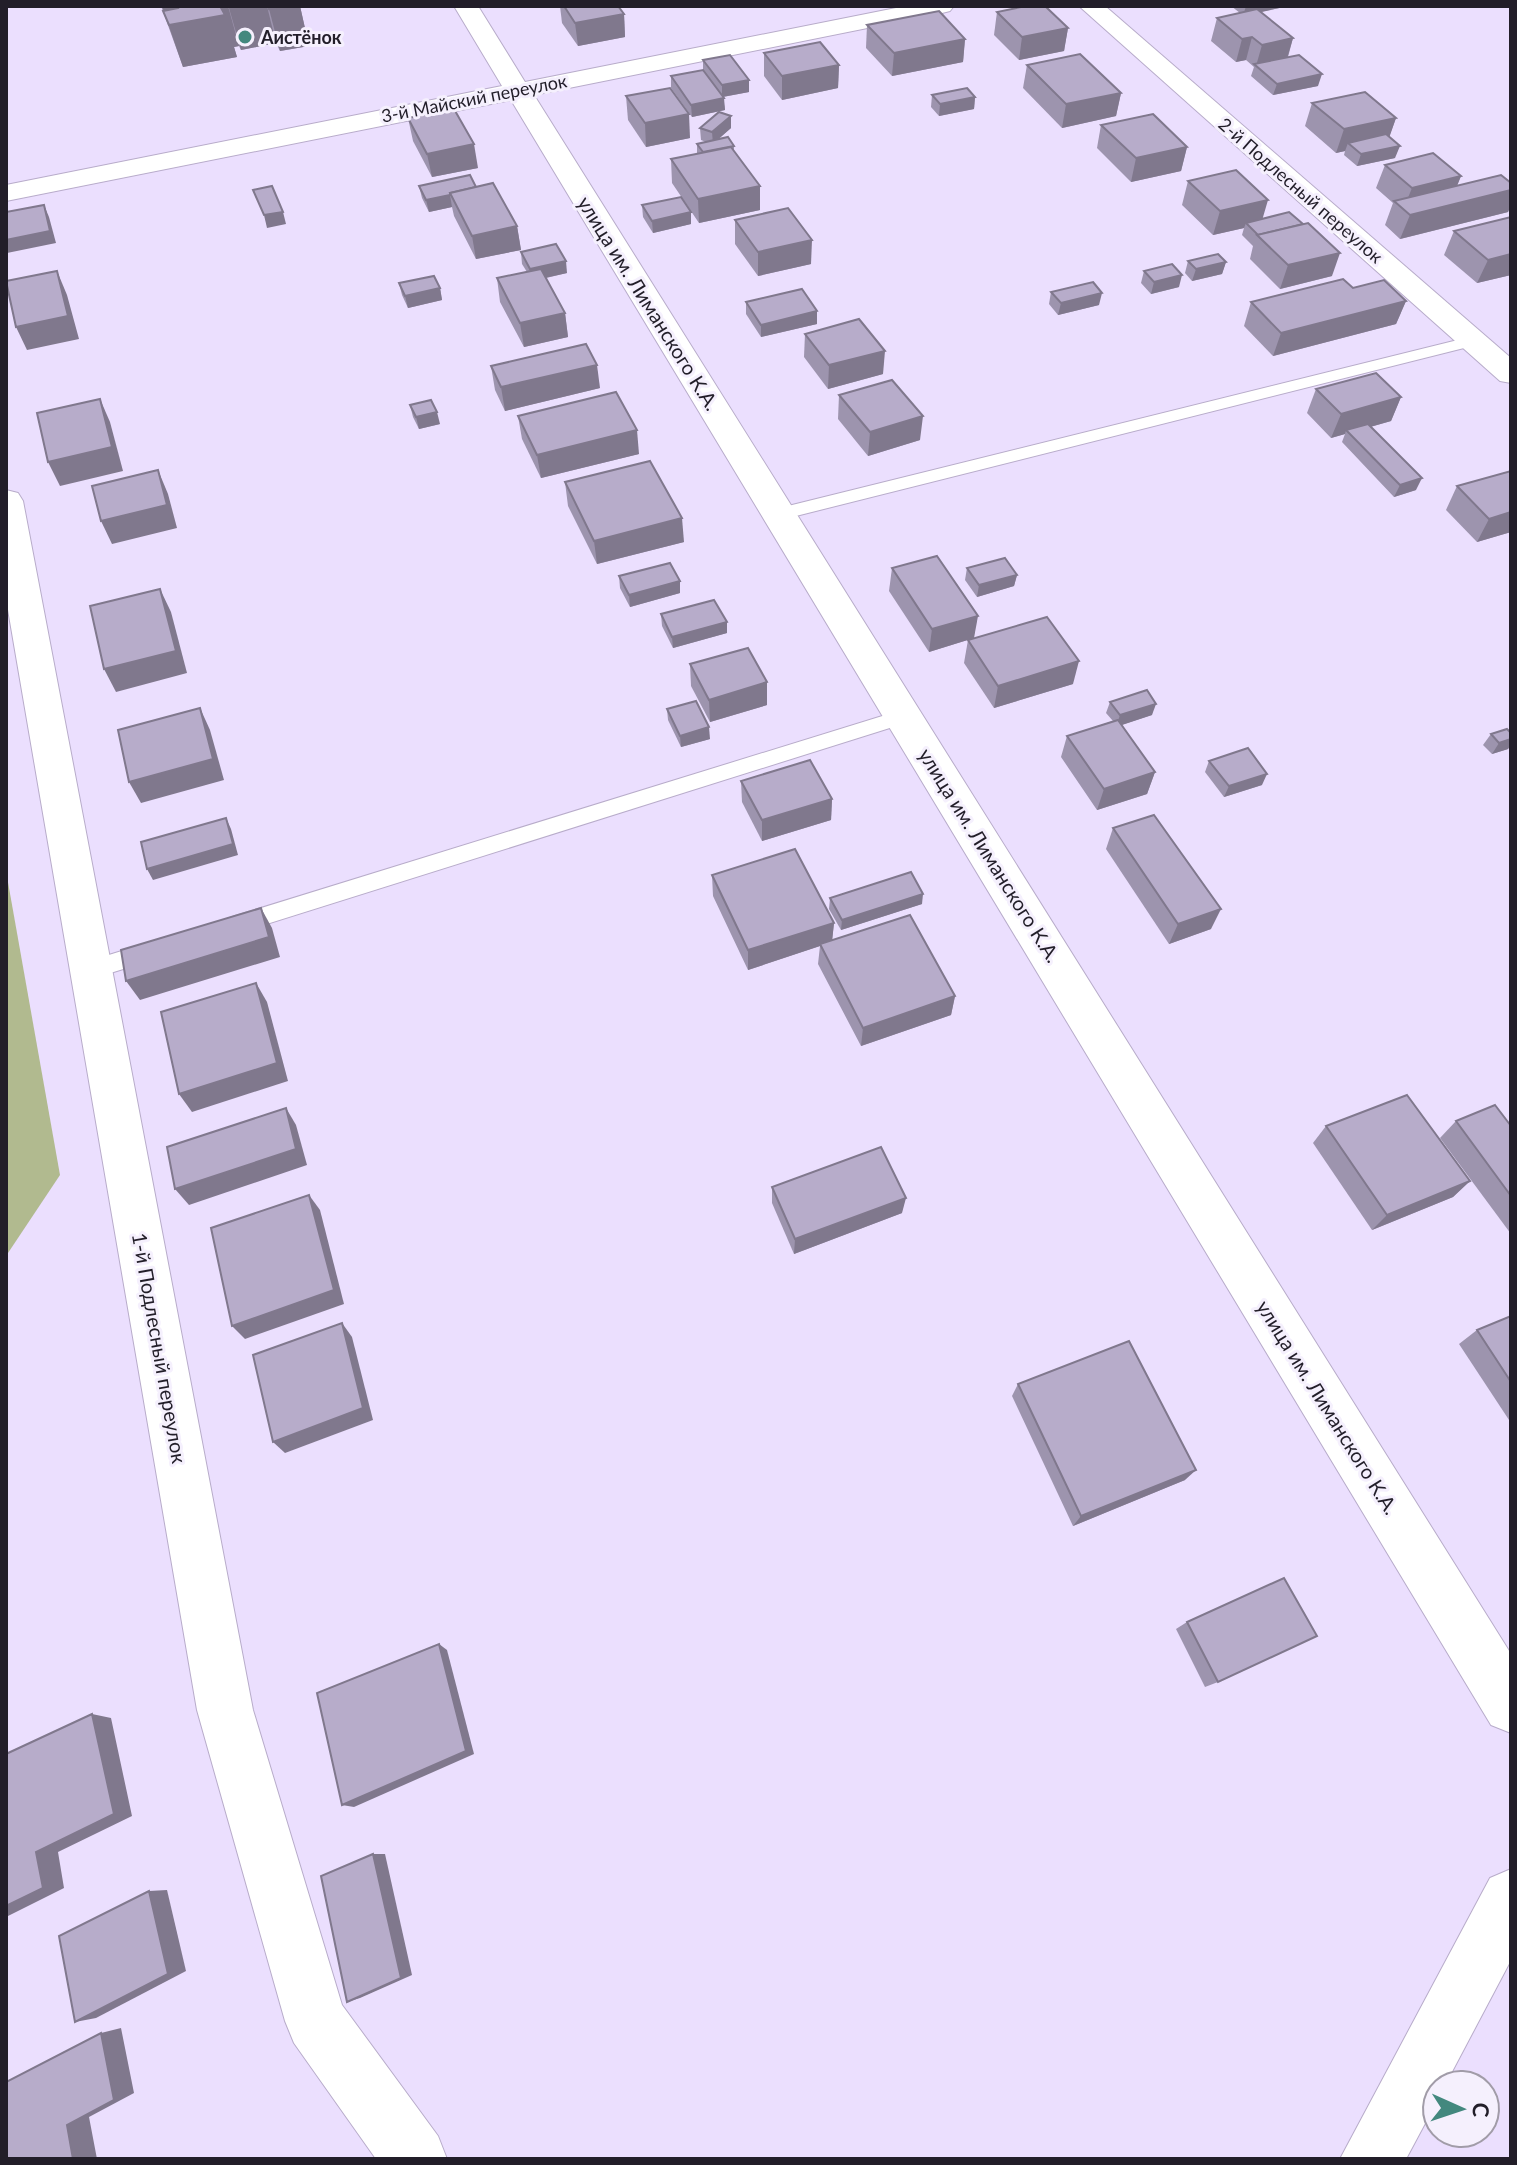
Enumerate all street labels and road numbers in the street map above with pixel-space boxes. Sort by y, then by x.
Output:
street label: 3-й Майский переулок [379,69,569,127]
street label: 2-й Подлесный переулок [1214,113,1388,268]
street label: улица им. Лиманского К.А. [573,192,725,414]
street label: улица им. Лиманского К.А. [914,744,1066,966]
street label: 1-й Подлесный переулок [128,1231,192,1466]
street label: улица им. Лиманского К.А. [1252,1296,1404,1518]

